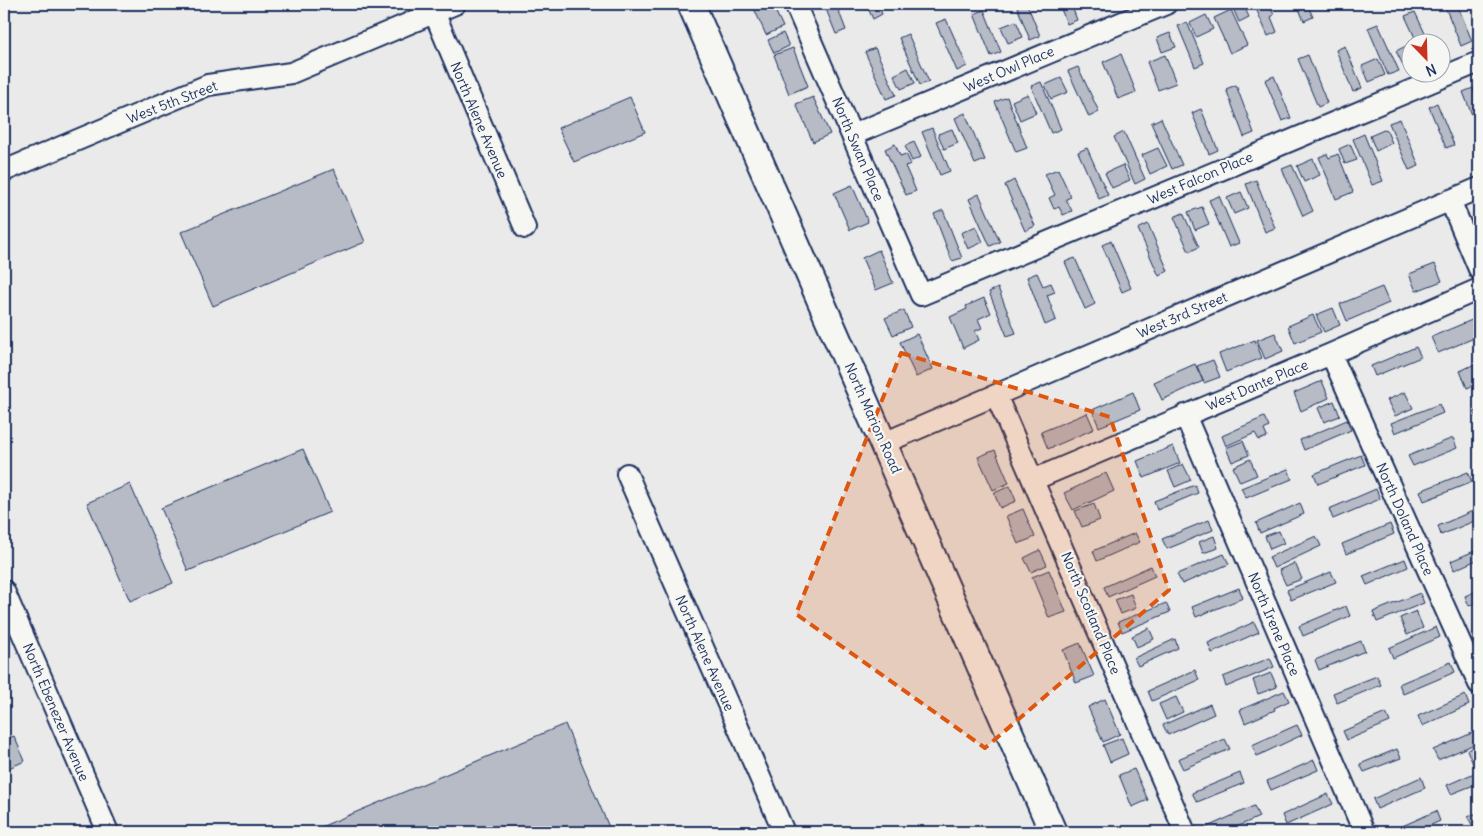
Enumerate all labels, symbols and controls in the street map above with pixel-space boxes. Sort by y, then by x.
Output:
north arrow [1400,32,1450,82]
street label: West Owl Place [961,42,1057,96]
street label: North Alene Avenue [446,59,512,181]
text: N [1423,60,1439,80]
street label: West 5th Street [124,76,220,128]
street label: North Swan Place [828,94,888,204]
street label: West Falcon Place [1145,148,1255,208]
street label: West 3rd Street [1134,288,1230,342]
street label: West Dante Place [1203,355,1311,415]
street label: North Marion Road [840,360,906,476]
street label: North Doland Place [1372,460,1438,578]
street label: North Scotland Place [1057,549,1125,677]
street label: North Irene Place [1244,569,1304,679]
street label: North Alene Avenue [671,592,739,714]
street label: North Ebenezer Avenue [19,640,93,784]

